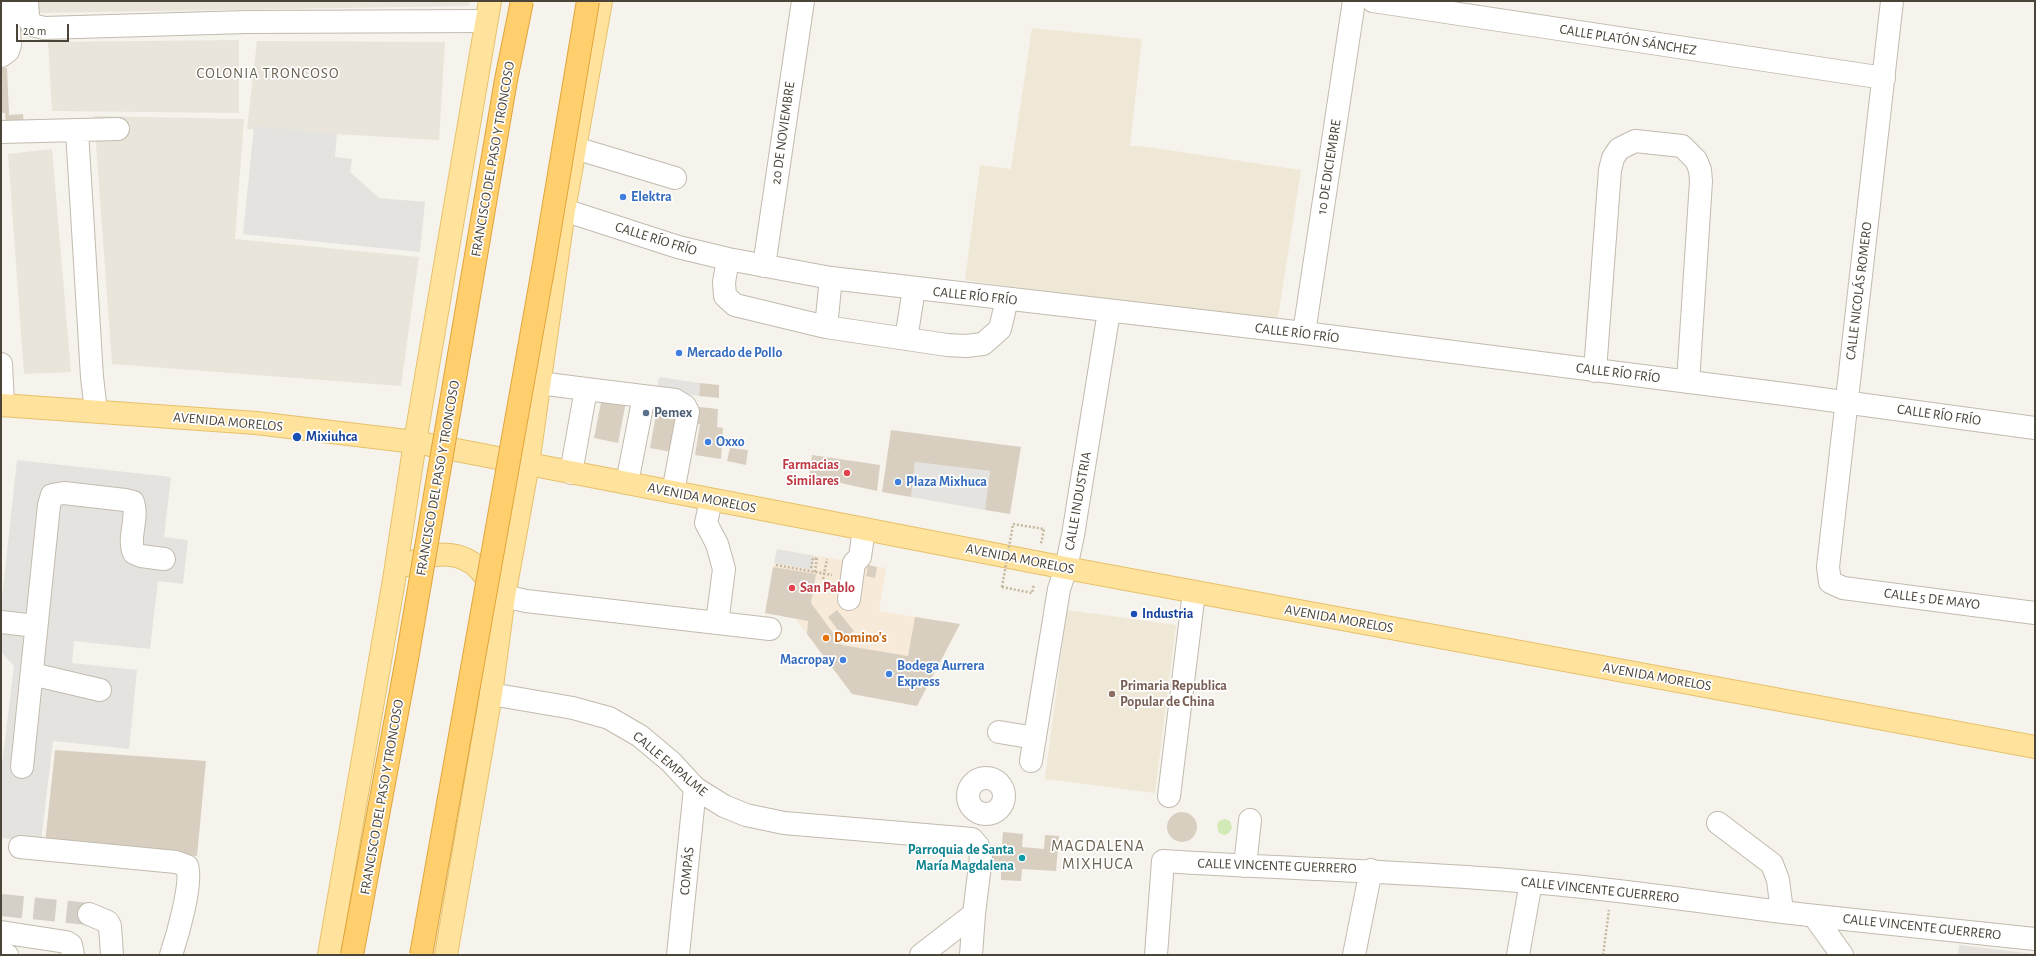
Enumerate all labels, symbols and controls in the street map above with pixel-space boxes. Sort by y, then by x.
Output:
scale bar [18,16,71,42]
street label: CALLE PLATÓN SÁNCHEZ [1558,21,1698,59]
text: 20 m [23,25,46,37]
street label: FRANCISCO DEL PASO Y TRONCOSO [468,60,518,258]
district label: COLONIA TRONCOSO [197,64,339,82]
street label: 20 DE NOVIEMBRE [767,81,799,185]
street label: 10 DE DICIEMBRE [1313,118,1345,216]
place label: Elektra [631,189,672,205]
marker: Elektra [618,192,628,202]
street label: CALLE RÍO FRÍO [613,219,699,259]
street label: CALLE NICOLÁS ROMERO [1842,221,1876,361]
street label: CALLE RÍO FRÍO [932,283,1018,309]
street label: CALLE RÍO FRÍO [1254,319,1340,347]
place label: Mercado de Pollo [687,345,782,361]
marker: Mercado de Pollo [674,348,684,358]
street label: CALLE RÍO FRÍO [1575,359,1661,387]
street label: FRANCISCO DEL PASO Y TRONCOSO [413,379,463,577]
street label: CALLE RÍO FRÍO [1896,401,1982,429]
place label: Pemex [654,405,692,421]
marker: Pemex [641,408,651,418]
street label: AVENIDA MORELOS [172,409,284,435]
place label: Mixiuhca [306,429,358,445]
marker: Mixiuhca [291,431,303,443]
place label: Oxxo [716,434,745,450]
marker: Oxxo [703,437,713,447]
street label: CALLE INDUSTRIA [1061,450,1095,552]
place label: Farmacias Similares [782,457,839,490]
marker: Farmacias Similares [842,468,852,478]
place label: Plaza Mixhuca [906,474,987,490]
marker: Plaza Mixhuca [893,477,903,487]
street label: AVENIDA MORELOS [646,479,758,517]
street label: AVENIDA MORELOS [964,540,1076,578]
place label: San Pablo [800,580,855,596]
marker: San Pablo [787,583,797,593]
street label: CALLE 5 DE MAYO [1883,585,1981,613]
street label: AVENIDA MORELOS [1283,601,1395,637]
place label: Industria [1142,606,1193,622]
marker: Industria [1129,609,1139,619]
place label: Domino's [834,630,887,646]
marker: Domino's [821,633,831,643]
place label: Macropay [780,652,835,668]
marker: Macropay [838,655,848,665]
place label: Bodega Aurrera Express [897,658,985,690]
street label: AVENIDA MORELOS [1601,659,1713,695]
marker: Bodega Aurrera Express [884,669,894,679]
place label: Primaria Republica Popular de China [1120,678,1227,710]
marker: Primaria Republica Popular de China [1107,689,1117,699]
street label: FRANCISCO DEL PASO Y TRONCOSO [357,698,407,896]
street label: CALLE EMPALME [629,728,711,800]
district label: MAGDALENA MIXHUCA [1051,836,1145,874]
place label: Parroquia de Santa María Magdalena [908,842,1014,874]
street label: COMPÁS [676,846,698,896]
marker: Parroquia de Santa María Magdalena [1017,853,1027,863]
street label: CALLE VINCENTE GUERRERO [1197,855,1357,877]
street label: CALLE VINCENTE GUERRERO [1520,873,1680,907]
street label: CALLE VINCENTE GUERRERO [1842,910,2002,944]

